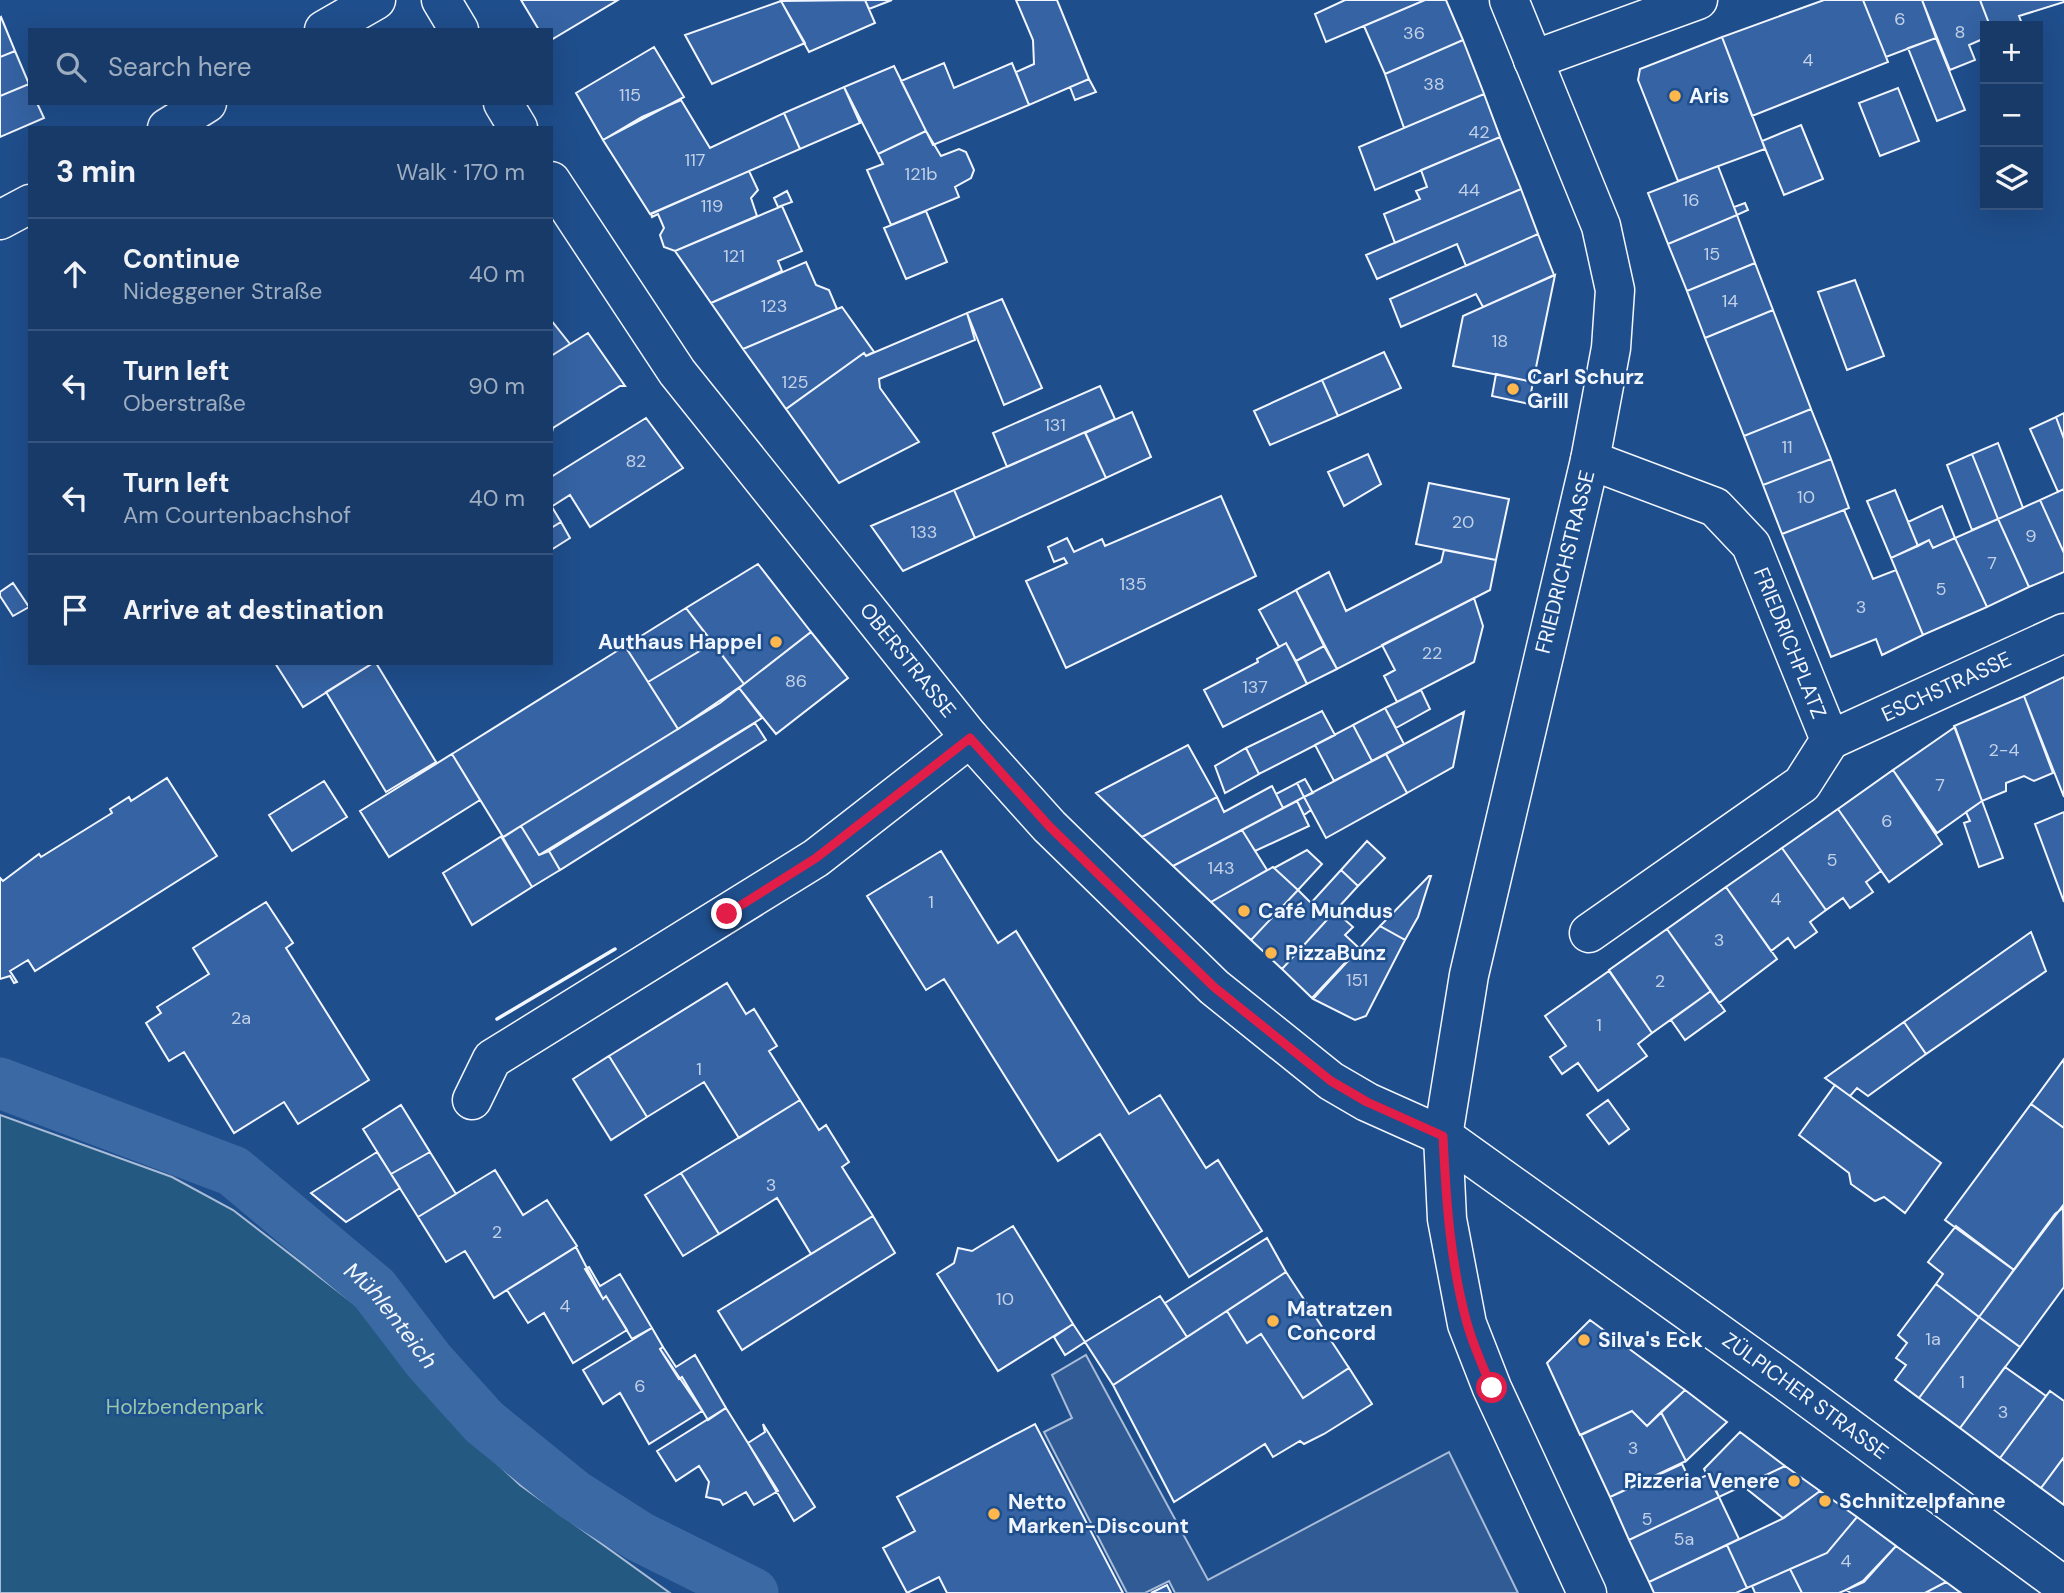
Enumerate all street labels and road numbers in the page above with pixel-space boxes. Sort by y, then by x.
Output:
street label: FRIEDRICHSTRASSE [1529,467,1601,657]
street label: FRIEDRICHPLATZ [1747,563,1833,723]
street label: OBERSTRASSE [853,597,962,723]
street label: ESCHSTRASSE [1877,645,2016,729]
street label: ZÜLPICHER STRASSE [1717,1326,1894,1466]

